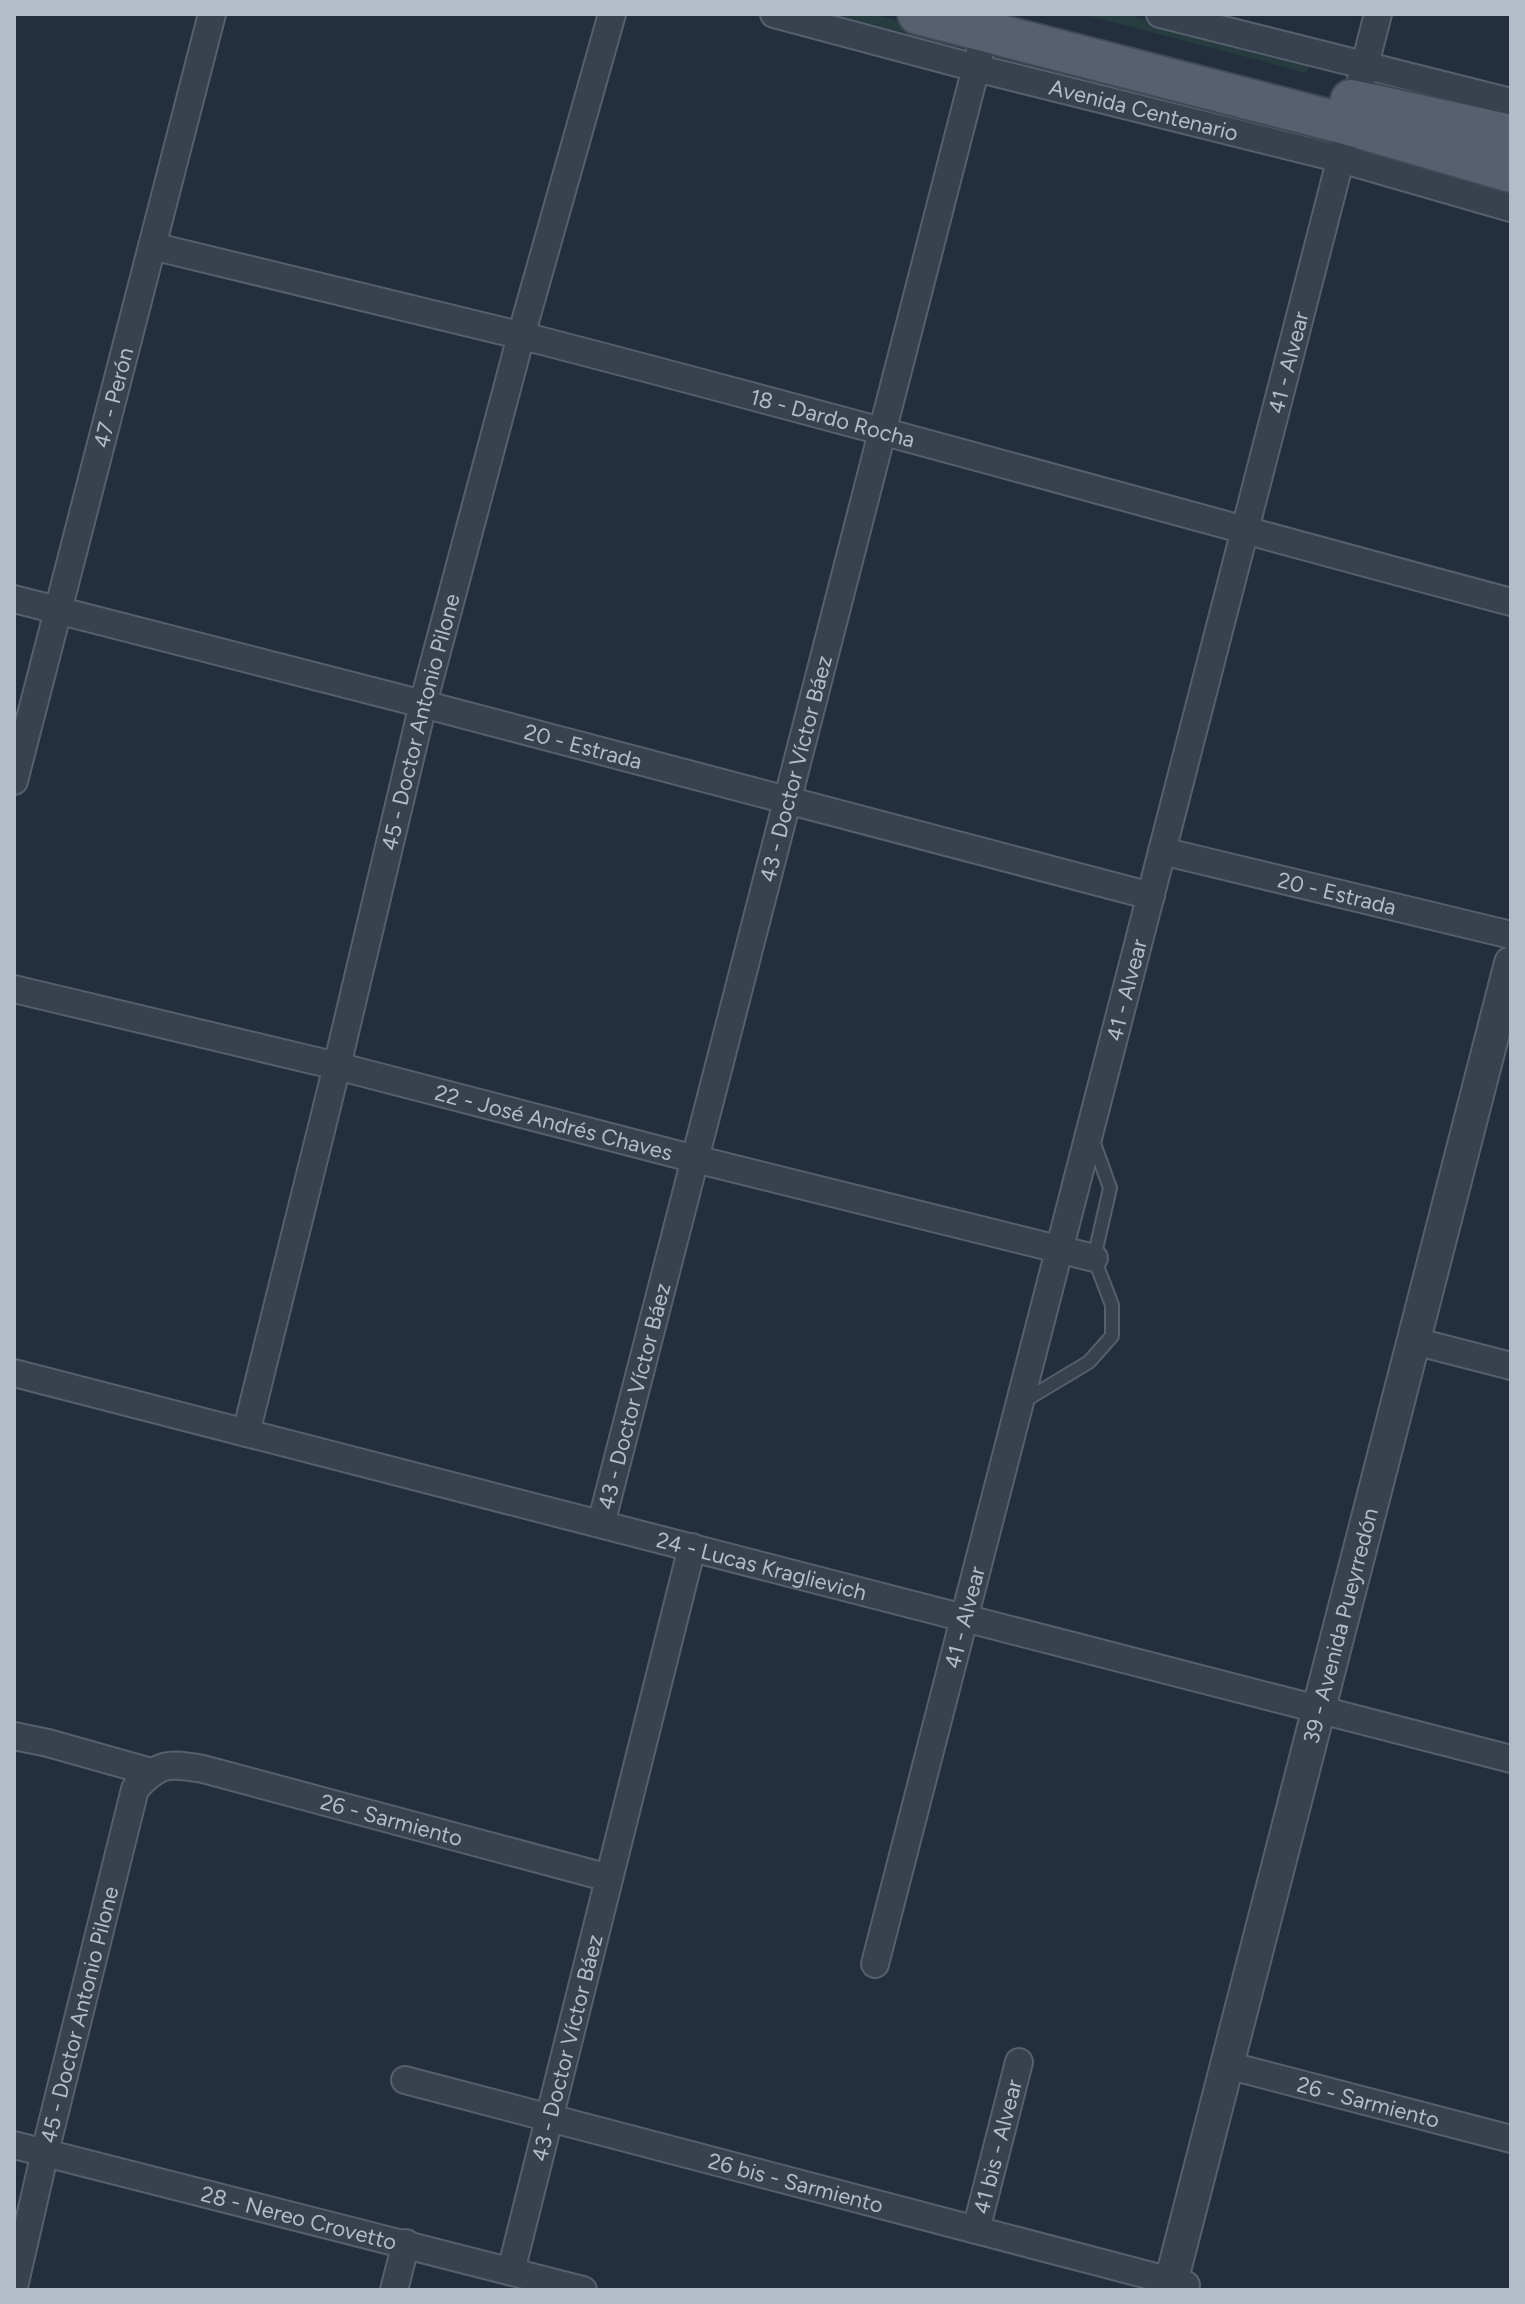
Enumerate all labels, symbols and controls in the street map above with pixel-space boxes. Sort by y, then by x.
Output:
street label: Avenida Centenario [1046,73,1241,146]
street label: 41 - Alvear [1262,308,1314,416]
street label: 47 - Perón [87,345,139,451]
street label: 18 - Dardo Rocha [747,383,918,453]
street label: 45 - Doctor Antonio Pilone [375,591,465,853]
street label: 43 - Doctor Víctor Báez [753,652,838,885]
street label: 20 - Estrada [521,718,645,775]
street label: 20 - Estrada [1275,866,1399,920]
street label: 41 - Alvear [1100,935,1153,1044]
street label: 22 - José Andrés Chaves [432,1079,675,1166]
street label: 43 - Doctor Víctor Báez [592,1280,676,1512]
street label: 39 - Avenida Pueyrredón [1297,1505,1384,1746]
street label: 24 - Lucas Kraglievich [654,1526,870,1606]
street label: 41 - Alvear [938,1563,991,1671]
street label: 26 - Sarmiento [318,1788,466,1852]
street label: 45 - Doctor Antonio Pilone [34,1883,124,2146]
street label: 43 - Doctor Víctor Báez [525,1932,608,2164]
street label: 26 - Sarmiento [1294,2070,1442,2133]
street label: 41 bis - Alvear [967,2076,1028,2217]
street label: 26 bis - Sarmiento [705,2147,886,2218]
street label: 28 - Nereo Crovetto [198,2180,400,2255]

